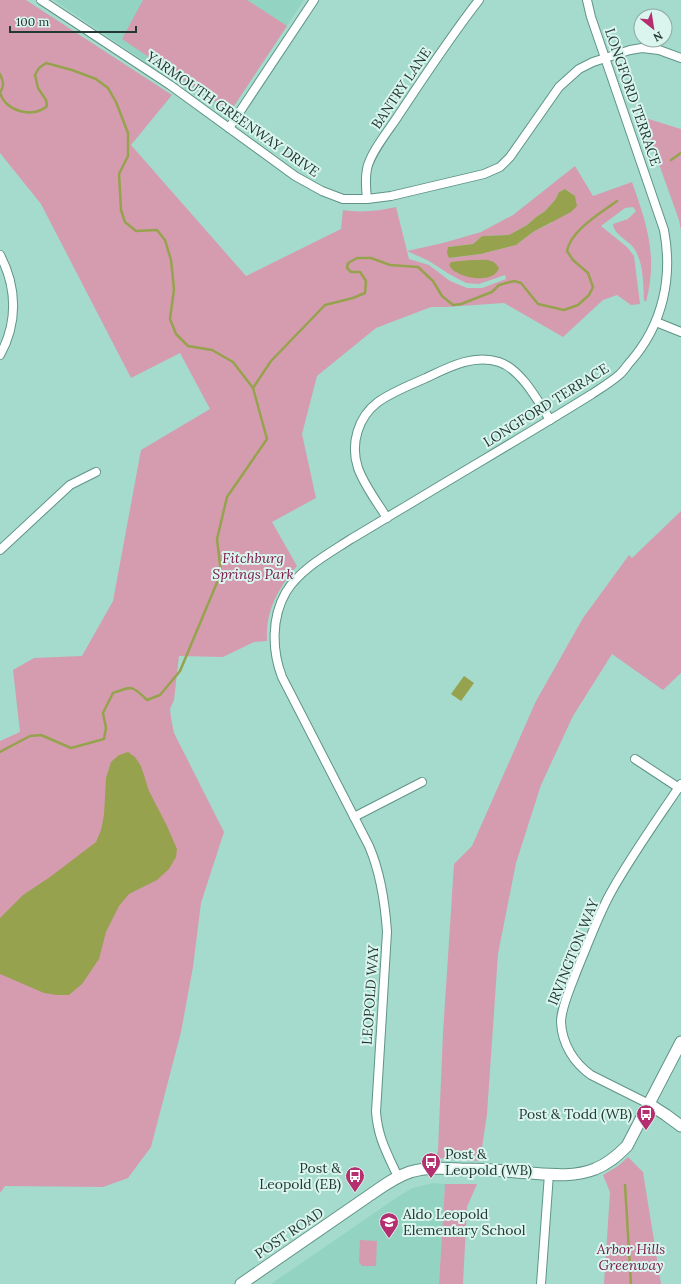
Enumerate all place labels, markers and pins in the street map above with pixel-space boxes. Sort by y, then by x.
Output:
bus stop icon: Post & Todd (WB) [635,1103,657,1131]
place label: Post & Todd (WB) [519,1105,632,1123]
place label: Post & Leopold (WB) [445,1145,532,1179]
bus stop icon: Post & Leopold (WB) [420,1151,442,1179]
place label: Post & Leopold (EB) [259,1159,341,1193]
bus stop icon: Post & Leopold (EB) [344,1165,366,1193]
place label: Aldo Leopold Elementary School [402,1205,526,1239]
school or university icon: Aldo Leopold Elementary School [378,1211,400,1239]

